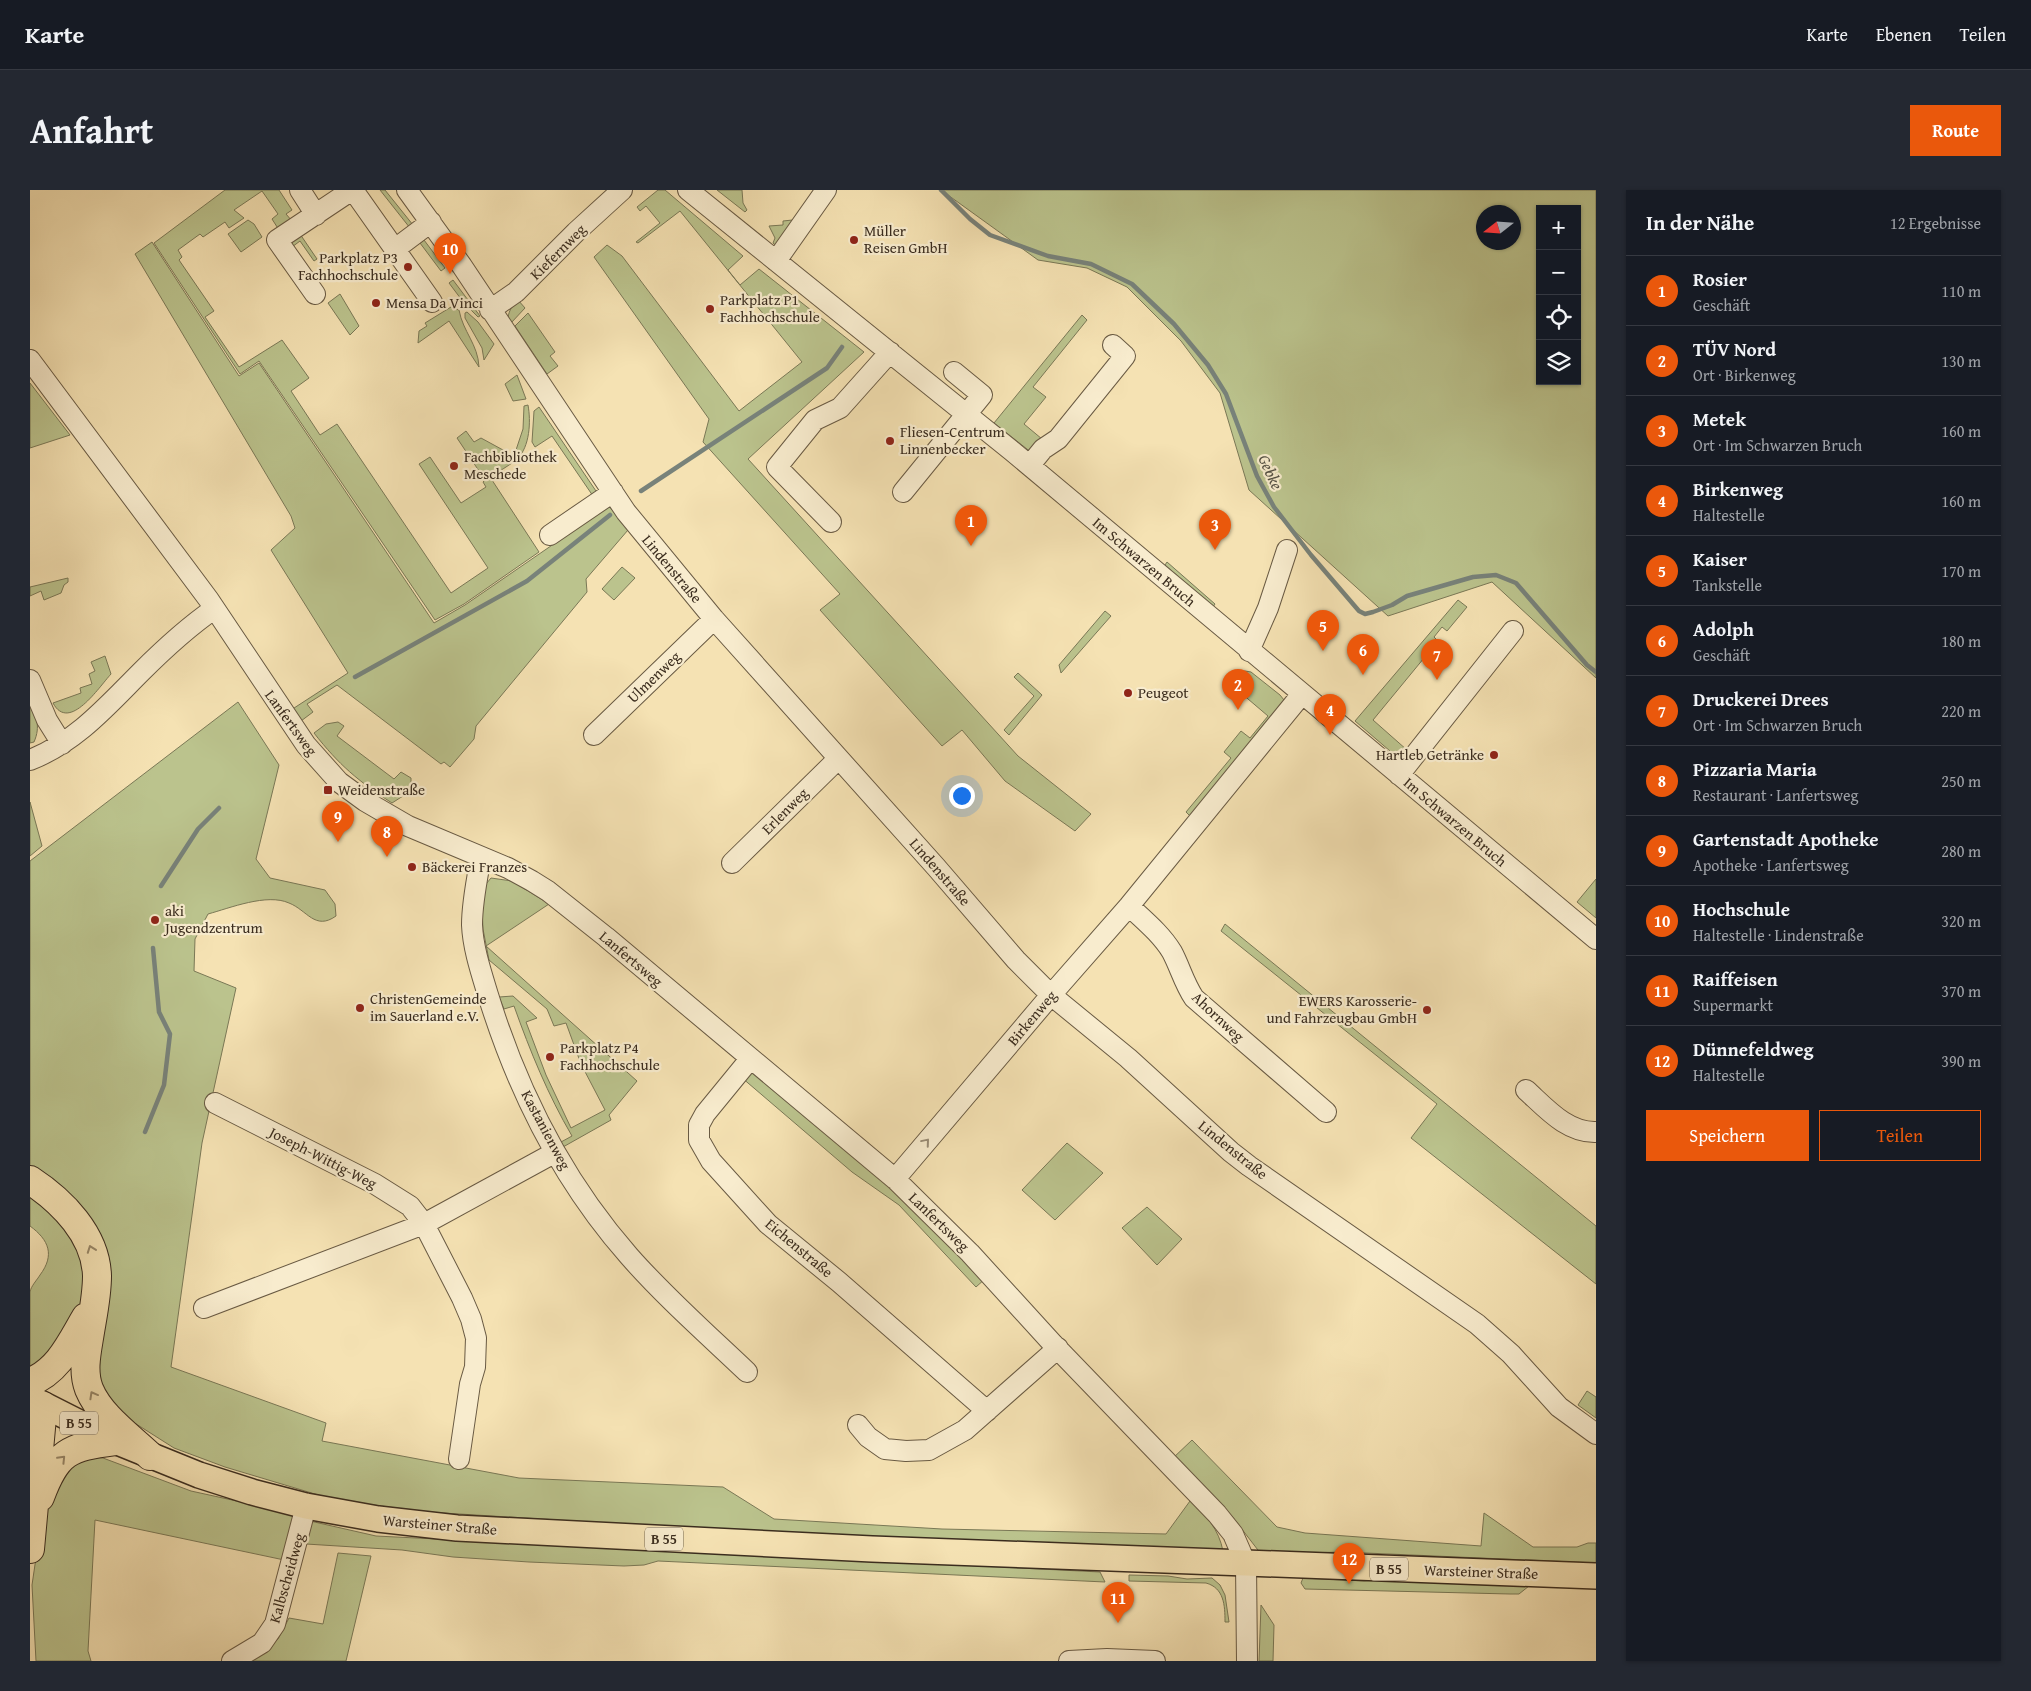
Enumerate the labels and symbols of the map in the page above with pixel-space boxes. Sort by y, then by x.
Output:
north arrow [1476,205,1521,250]
street label: Kiefernweg [525,219,591,284]
place label: Müller Reisen GmbH [864,220,947,258]
pin: 10 [434,233,466,274]
marker: Müller Reisen GmbH [848,234,860,246]
place label: Parkplatz P3 Fachhochschule [298,247,398,285]
marker: Parkplatz P3 Fachhochschule [402,261,414,273]
place label: Parkplatz P1 Fachhochschule [720,289,820,327]
place label: Mensa Da Vinci [386,292,483,313]
marker: Mensa Da Vinci [370,297,382,309]
marker: Parkplatz P1 Fachhochschule [704,303,716,315]
place label: Fliesen-Centrum Linnenbecker [900,421,1006,459]
marker: Fliesen-Centrum Linnenbecker [884,435,896,447]
place label: Fachbibliothek Meschede [464,446,557,484]
water label: Gebke [1252,451,1290,494]
marker: Fachbibliothek Meschede [448,460,460,472]
pin: 1 [955,505,987,546]
pin: 3 [1199,509,1231,550]
street label: Im Schwarzen Bruch [1088,512,1201,611]
street label: Lindenstraße [637,530,707,607]
pin: 5 [1307,610,1339,651]
pin: 6 [1347,634,1379,675]
pin: 7 [1421,639,1453,680]
street label: Ulmenweg [622,646,685,707]
pin: 2 [1222,669,1254,710]
place label: Peugeot [1138,682,1189,703]
street label: Lanfertsweg [260,685,323,760]
marker: Peugeot [1122,687,1134,699]
pin: 4 [1314,694,1346,735]
place label: Hartleb Getränke [1376,744,1484,765]
marker: Hartleb Getränke [1488,749,1500,761]
street label: Im Schwarzen Bruch [1399,772,1512,871]
place label: Weidenstraße [338,779,425,800]
street label: Erlenweg [757,782,813,839]
your location [949,783,975,809]
marker: Weidenstraße [322,784,334,796]
pin: 9 [322,801,354,842]
pin: 8 [371,816,403,857]
street label: Lindenstraße [905,833,976,910]
place label: Bäckerei Franzes [422,856,527,877]
marker: Bäckerei Franzes [406,861,418,873]
place label: aki Jugendzentrum [163,900,263,938]
marker: aki Jugendzentrum [149,914,161,926]
street label: Lanfertsweg [595,926,668,992]
street label: Birkenweg [1002,985,1061,1050]
street label: Ahornweg [1188,987,1250,1047]
place label: ChristenGemeinde im Sauerland e.V. [370,988,487,1026]
place label: EWERS Karosserie- und Fahrzeugbau GmbH [1266,990,1417,1028]
marker: ChristenGemeinde im Sauerland e.V. [354,1002,366,1014]
marker: EWERS Karosserie- und Fahrzeugbau GmbH [1421,1004,1433,1016]
place label: Parkplatz P4 Fachhochschule [560,1037,660,1075]
marker: Parkplatz P4 Fachhochschule [544,1051,556,1063]
street label: Kastanienweg [517,1086,576,1174]
street label: Lindenstraße [1194,1115,1272,1184]
street label: Joseph-Wittig-Weg [264,1120,381,1194]
one-way arrow [921,1139,930,1148]
street label: Lanfertsweg [904,1187,975,1256]
street label: Eichenstraße [761,1213,838,1282]
one-way arrow [87,1245,97,1254]
one-way arrow [89,1392,99,1401]
road number: B 55 [60,1412,98,1434]
one-way arrow [56,1455,65,1464]
street label: Warsteiner Straße [382,1509,498,1540]
road number: B 55 [645,1528,683,1550]
street label: Kalbscheidweg [264,1530,310,1625]
pin: 12 [1333,1543,1365,1584]
road number: B 55 [1370,1558,1408,1580]
street label: Warsteiner Straße [1423,1559,1539,1584]
pin: 11 [1102,1582,1134,1623]

